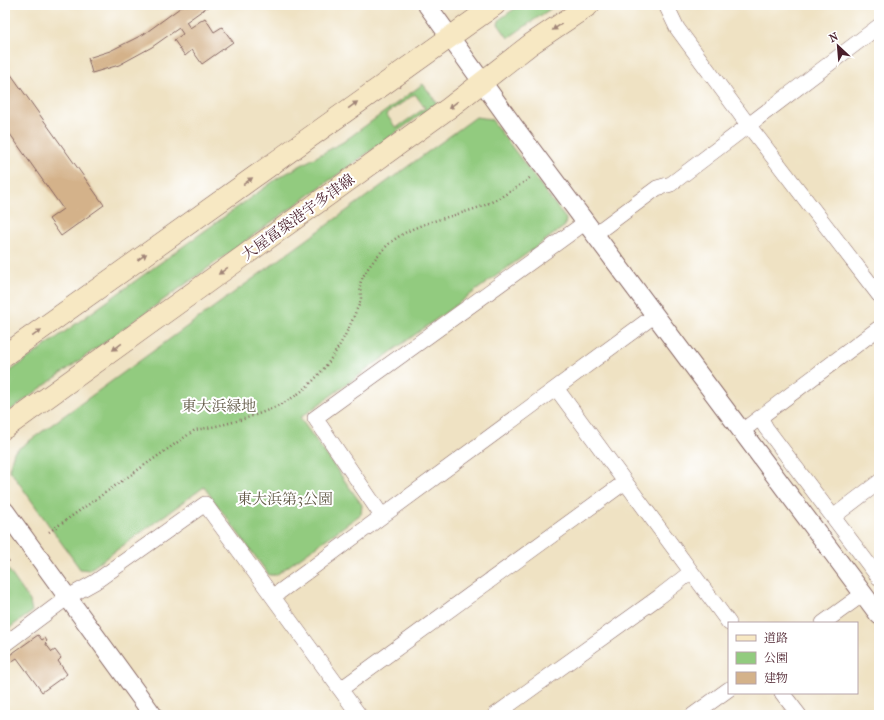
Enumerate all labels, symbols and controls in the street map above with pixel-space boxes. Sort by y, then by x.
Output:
one-way arrow [552,23,562,31]
north arrow [818,26,858,66]
text: N [827,30,841,45]
one-way arrow [348,101,359,109]
one-way arrow [447,101,458,109]
street label: 大屋冨築港宇多津線 [238,170,358,264]
one-way arrow [242,177,253,185]
one-way arrow [137,253,148,261]
one-way arrow [217,267,228,275]
one-way arrow [31,329,42,337]
one-way arrow [112,343,122,351]
park label: 東大浜緑地 [181,397,257,415]
park label: 東大浜第3公園 [237,490,333,508]
legend [728,622,858,694]
text: 道路 [764,631,788,645]
text: 公園 [764,651,788,665]
text: 建物 [764,671,788,685]

